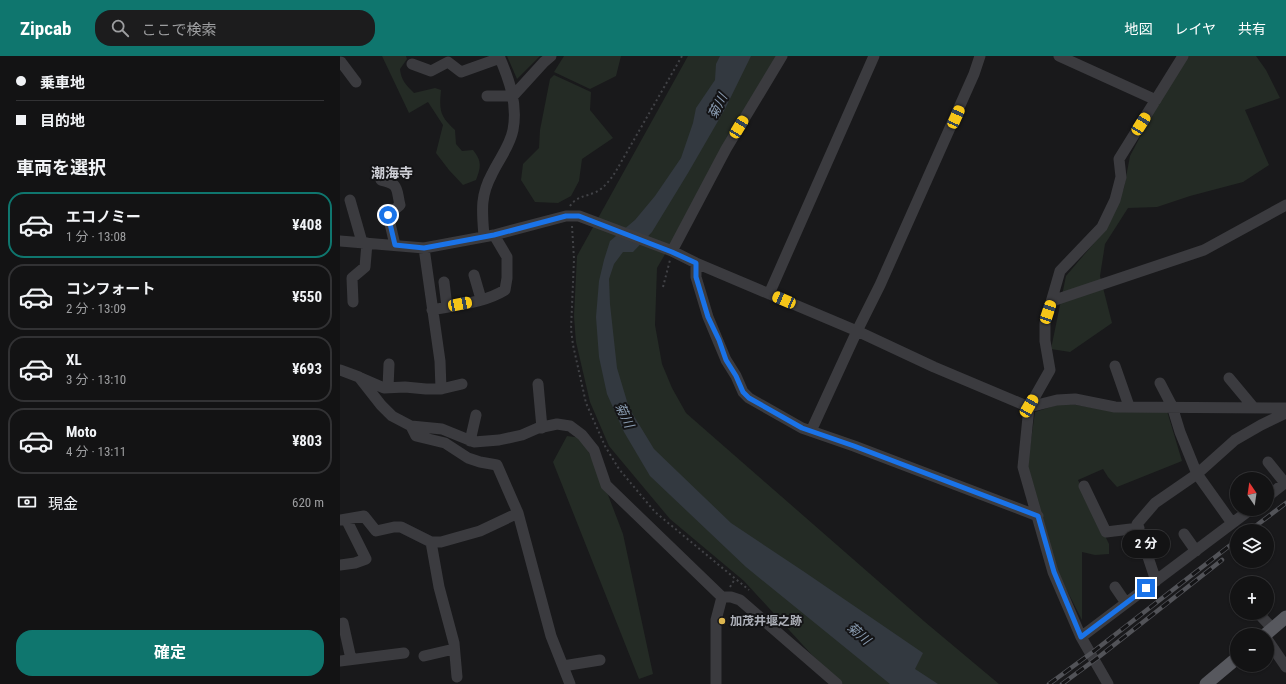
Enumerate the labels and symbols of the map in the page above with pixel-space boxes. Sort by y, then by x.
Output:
water label: 菊川 [705,89,731,121]
car [946,104,966,130]
car [1130,111,1152,137]
car [728,114,750,140]
district label: 潮海寺 [371,165,413,181]
route start [379,206,397,224]
car [771,290,797,310]
car [447,296,473,312]
car [1039,299,1057,325]
car [1018,393,1040,419]
water label: 菊川 [612,400,638,432]
north arrow [1230,472,1274,516]
callout: 2 分 [1122,530,1170,558]
route end [1137,579,1155,597]
place label: 加茂井堰之跡 [730,614,802,628]
marker: 加茂井堰之跡 [717,616,727,626]
water label: 菊川 [844,619,875,649]

